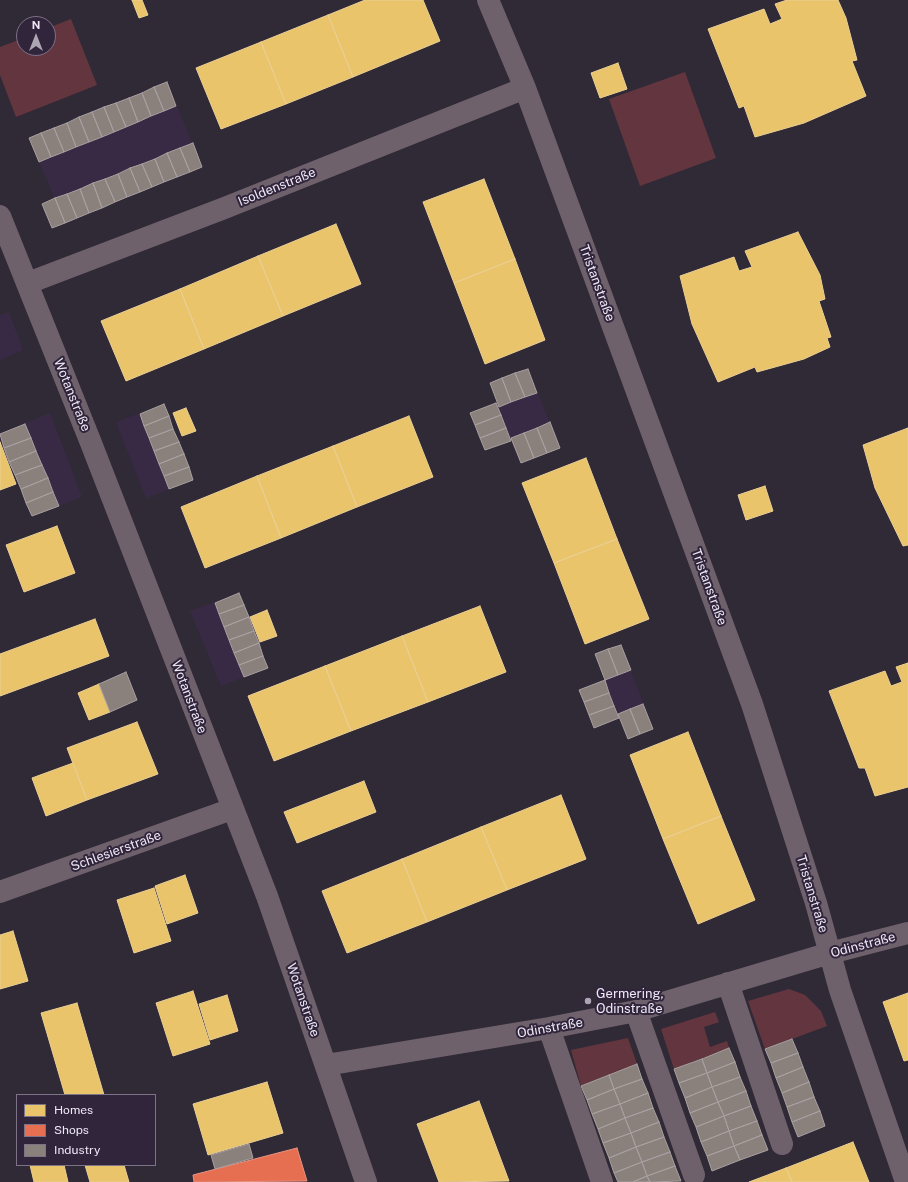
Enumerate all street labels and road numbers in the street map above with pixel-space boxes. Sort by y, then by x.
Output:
street label: Isoldenstraße [236,164,318,210]
street label: Tristanstraße [576,243,618,323]
street label: Wotanstraße [50,356,94,434]
street label: Tristanstraße [688,547,730,627]
street label: Wotanstraße [168,658,210,736]
street label: Schlesierstraße [69,827,163,875]
street label: Tristanstraße [793,853,831,935]
street label: Odinstraße [829,929,897,961]
street label: Wotanstraße [283,961,323,1039]
street label: Odinstraße [516,1015,584,1041]

